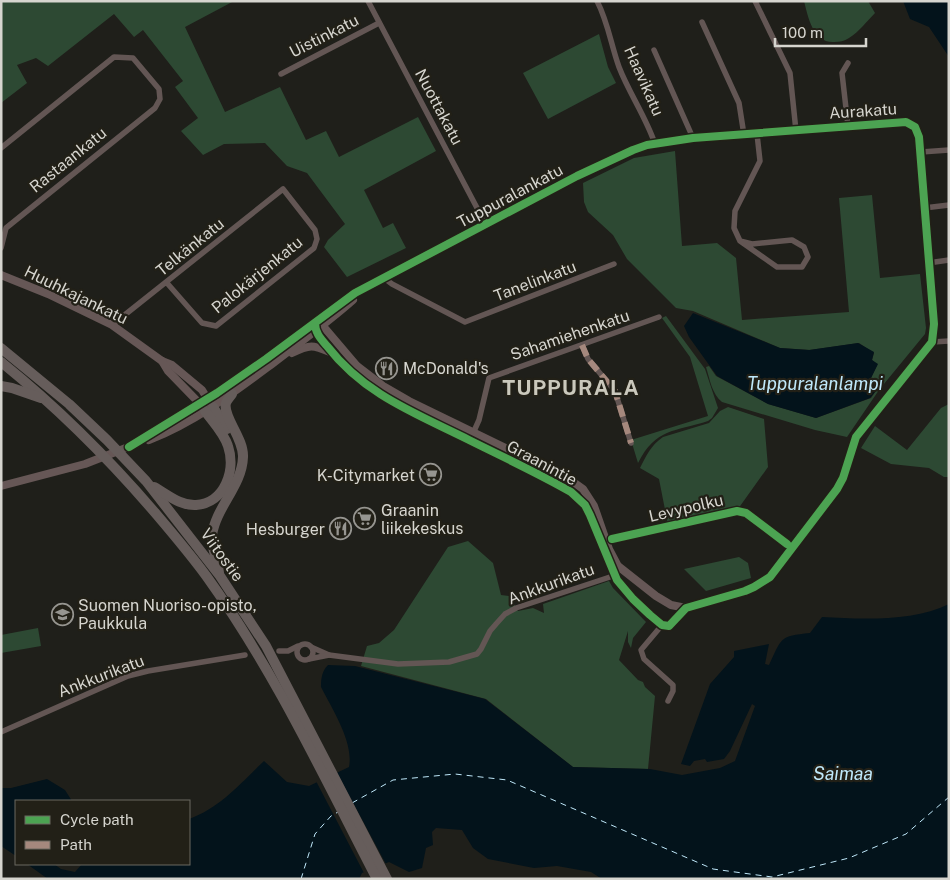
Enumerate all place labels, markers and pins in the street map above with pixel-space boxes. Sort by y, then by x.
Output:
restaurant icon: McDonald's [375,356,399,380]
place label: McDonald's [403,359,489,378]
supermarket icon: K-Citymarket [419,463,443,487]
place label: K-Citymarket [317,466,415,485]
place label: Graanin liikekeskus [381,501,463,538]
supermarket icon: Graanin liikekeskus [353,507,377,531]
restaurant icon: Hesburger [329,517,353,541]
place label: Hesburger [246,520,325,539]
place label: Suomen Nuoriso-opisto, Paukkula [78,596,257,633]
school or university icon: Suomen Nuoriso-opisto, Paukkula [50,602,74,626]

